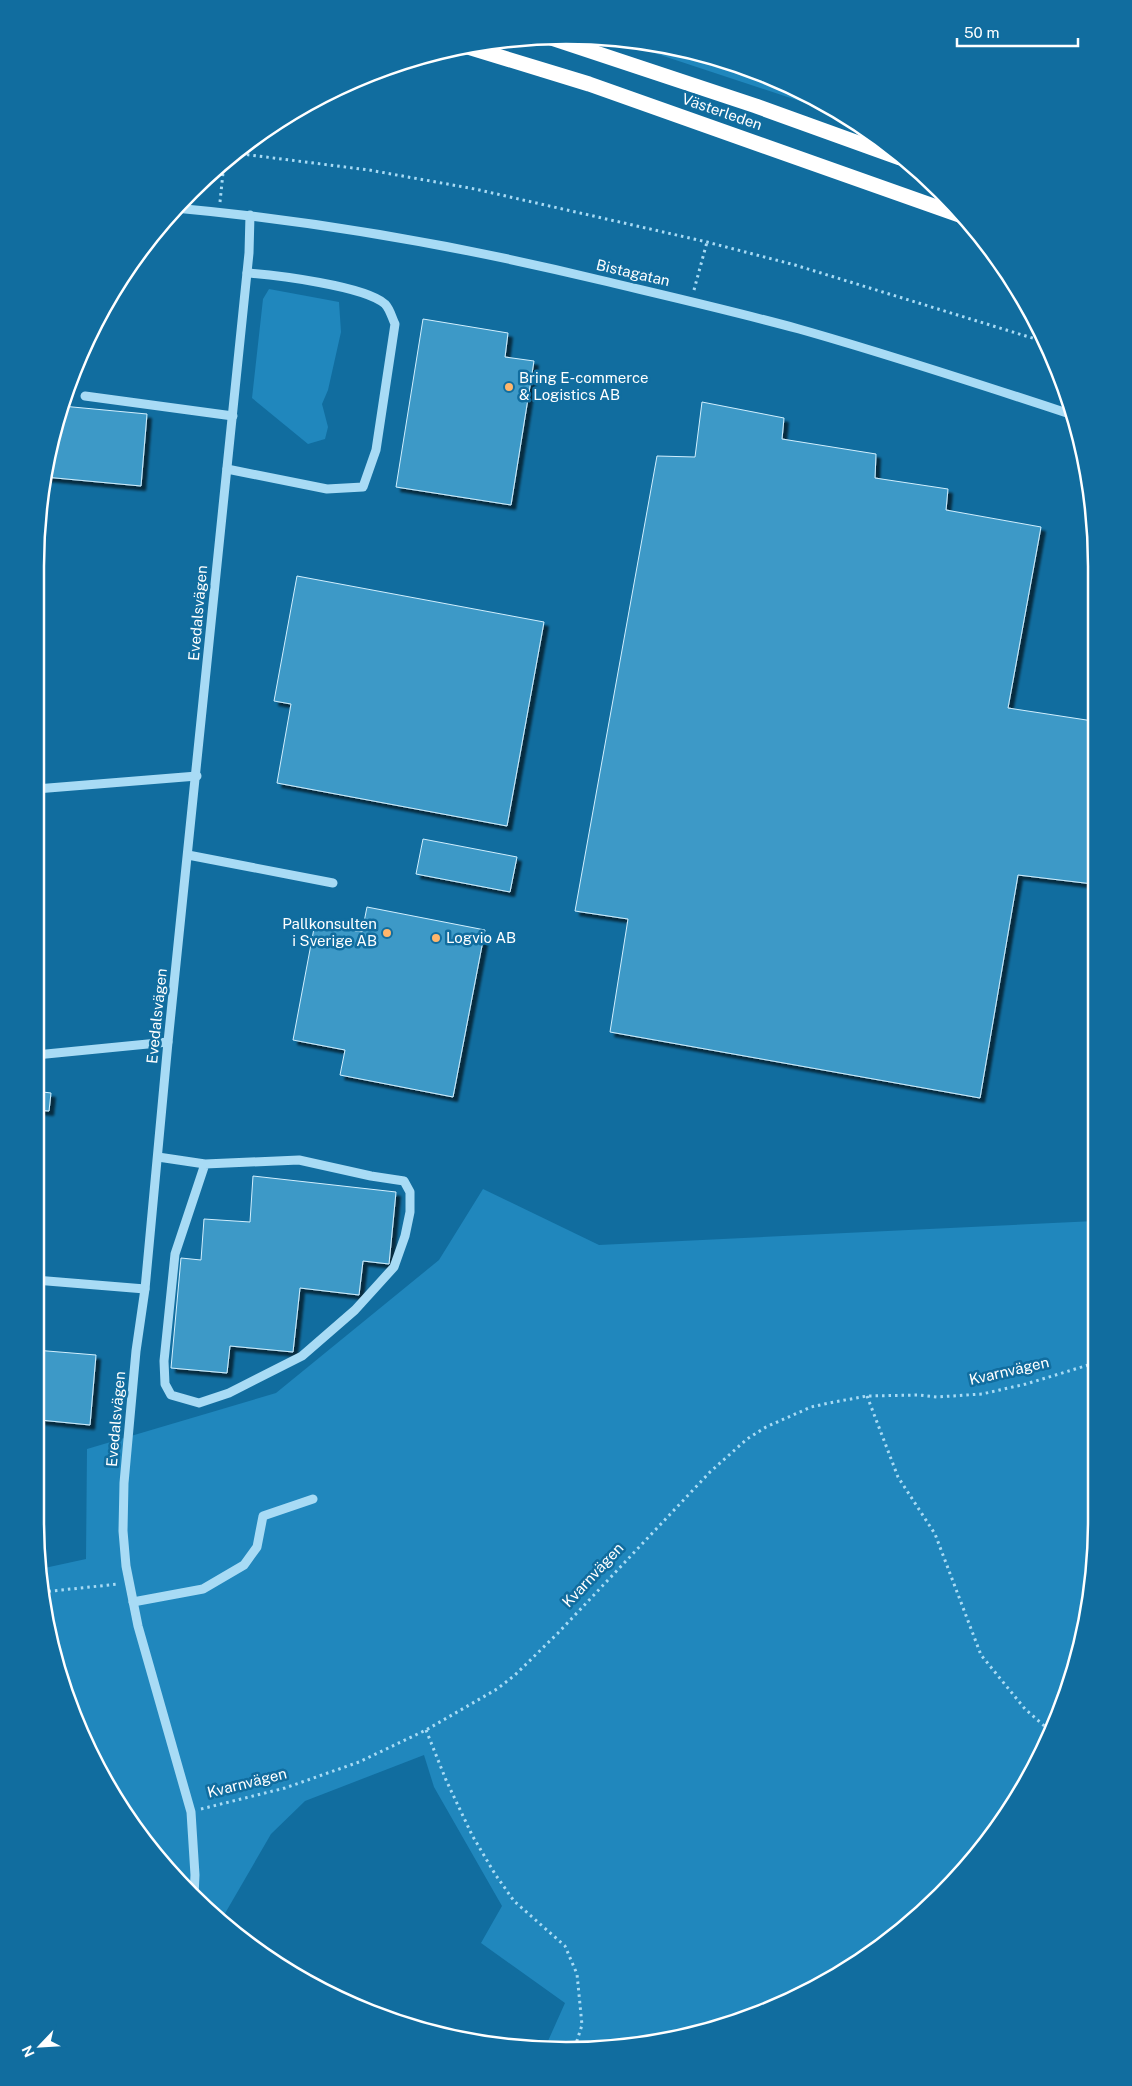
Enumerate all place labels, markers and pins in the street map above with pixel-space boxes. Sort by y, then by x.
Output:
place label: Bring E-commerce & Logistics AB [519,369,649,403]
marker: Bring E-commerce & Logistics AB [503,381,515,393]
place label: Pallkonsulten i Sverige AB [282,915,377,949]
marker: Pallkonsulten i Sverige AB [381,927,393,939]
place label: Logvio AB [446,929,516,946]
marker: Logvio AB [430,932,442,944]

